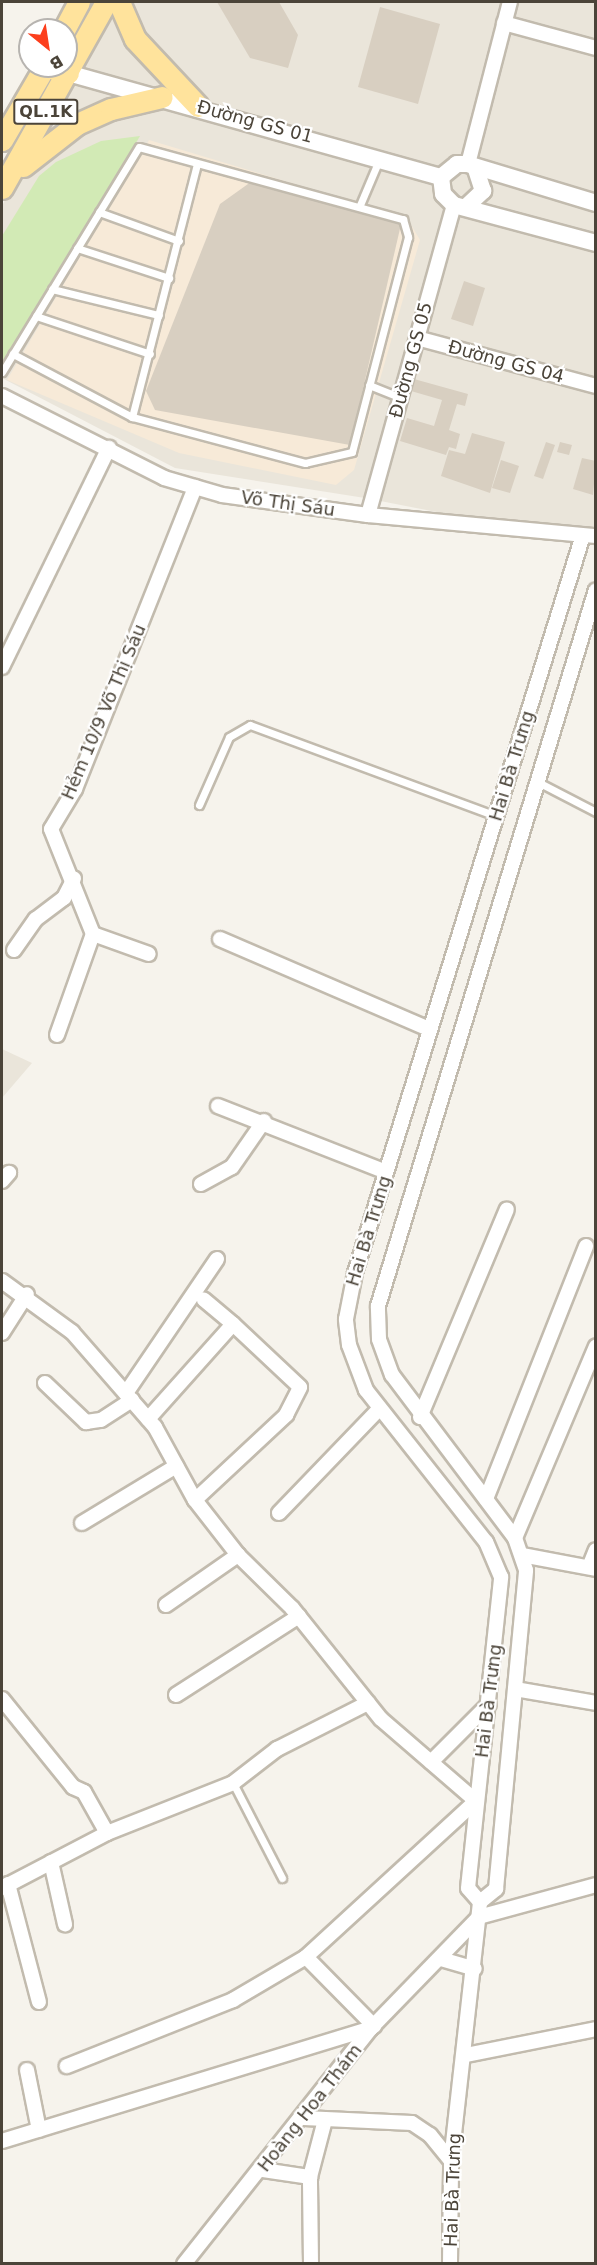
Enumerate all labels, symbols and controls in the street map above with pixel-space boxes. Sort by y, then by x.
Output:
north arrow [18,18,78,78]
text: B [46,51,66,74]
street label: Đường GS 01 [195,96,315,148]
road number: QL.1K [13,99,79,125]
street label: Đường GS 05 [385,300,437,420]
street label: Đường GS 04 [446,336,566,388]
street label: Võ Thị Sáu [240,487,336,521]
street label: Hẻm 10/9 Võ Thị Sáu [57,621,151,803]
street label: Hai Bà Trưng [485,708,539,824]
street label: Hai Bà Trưng [342,1173,396,1289]
street label: Hai Bà Trưng [471,1643,507,1759]
street label: Hoàng Hoa Thám [253,2040,367,2176]
street label: Hai Bà Trưng [440,2132,466,2248]

